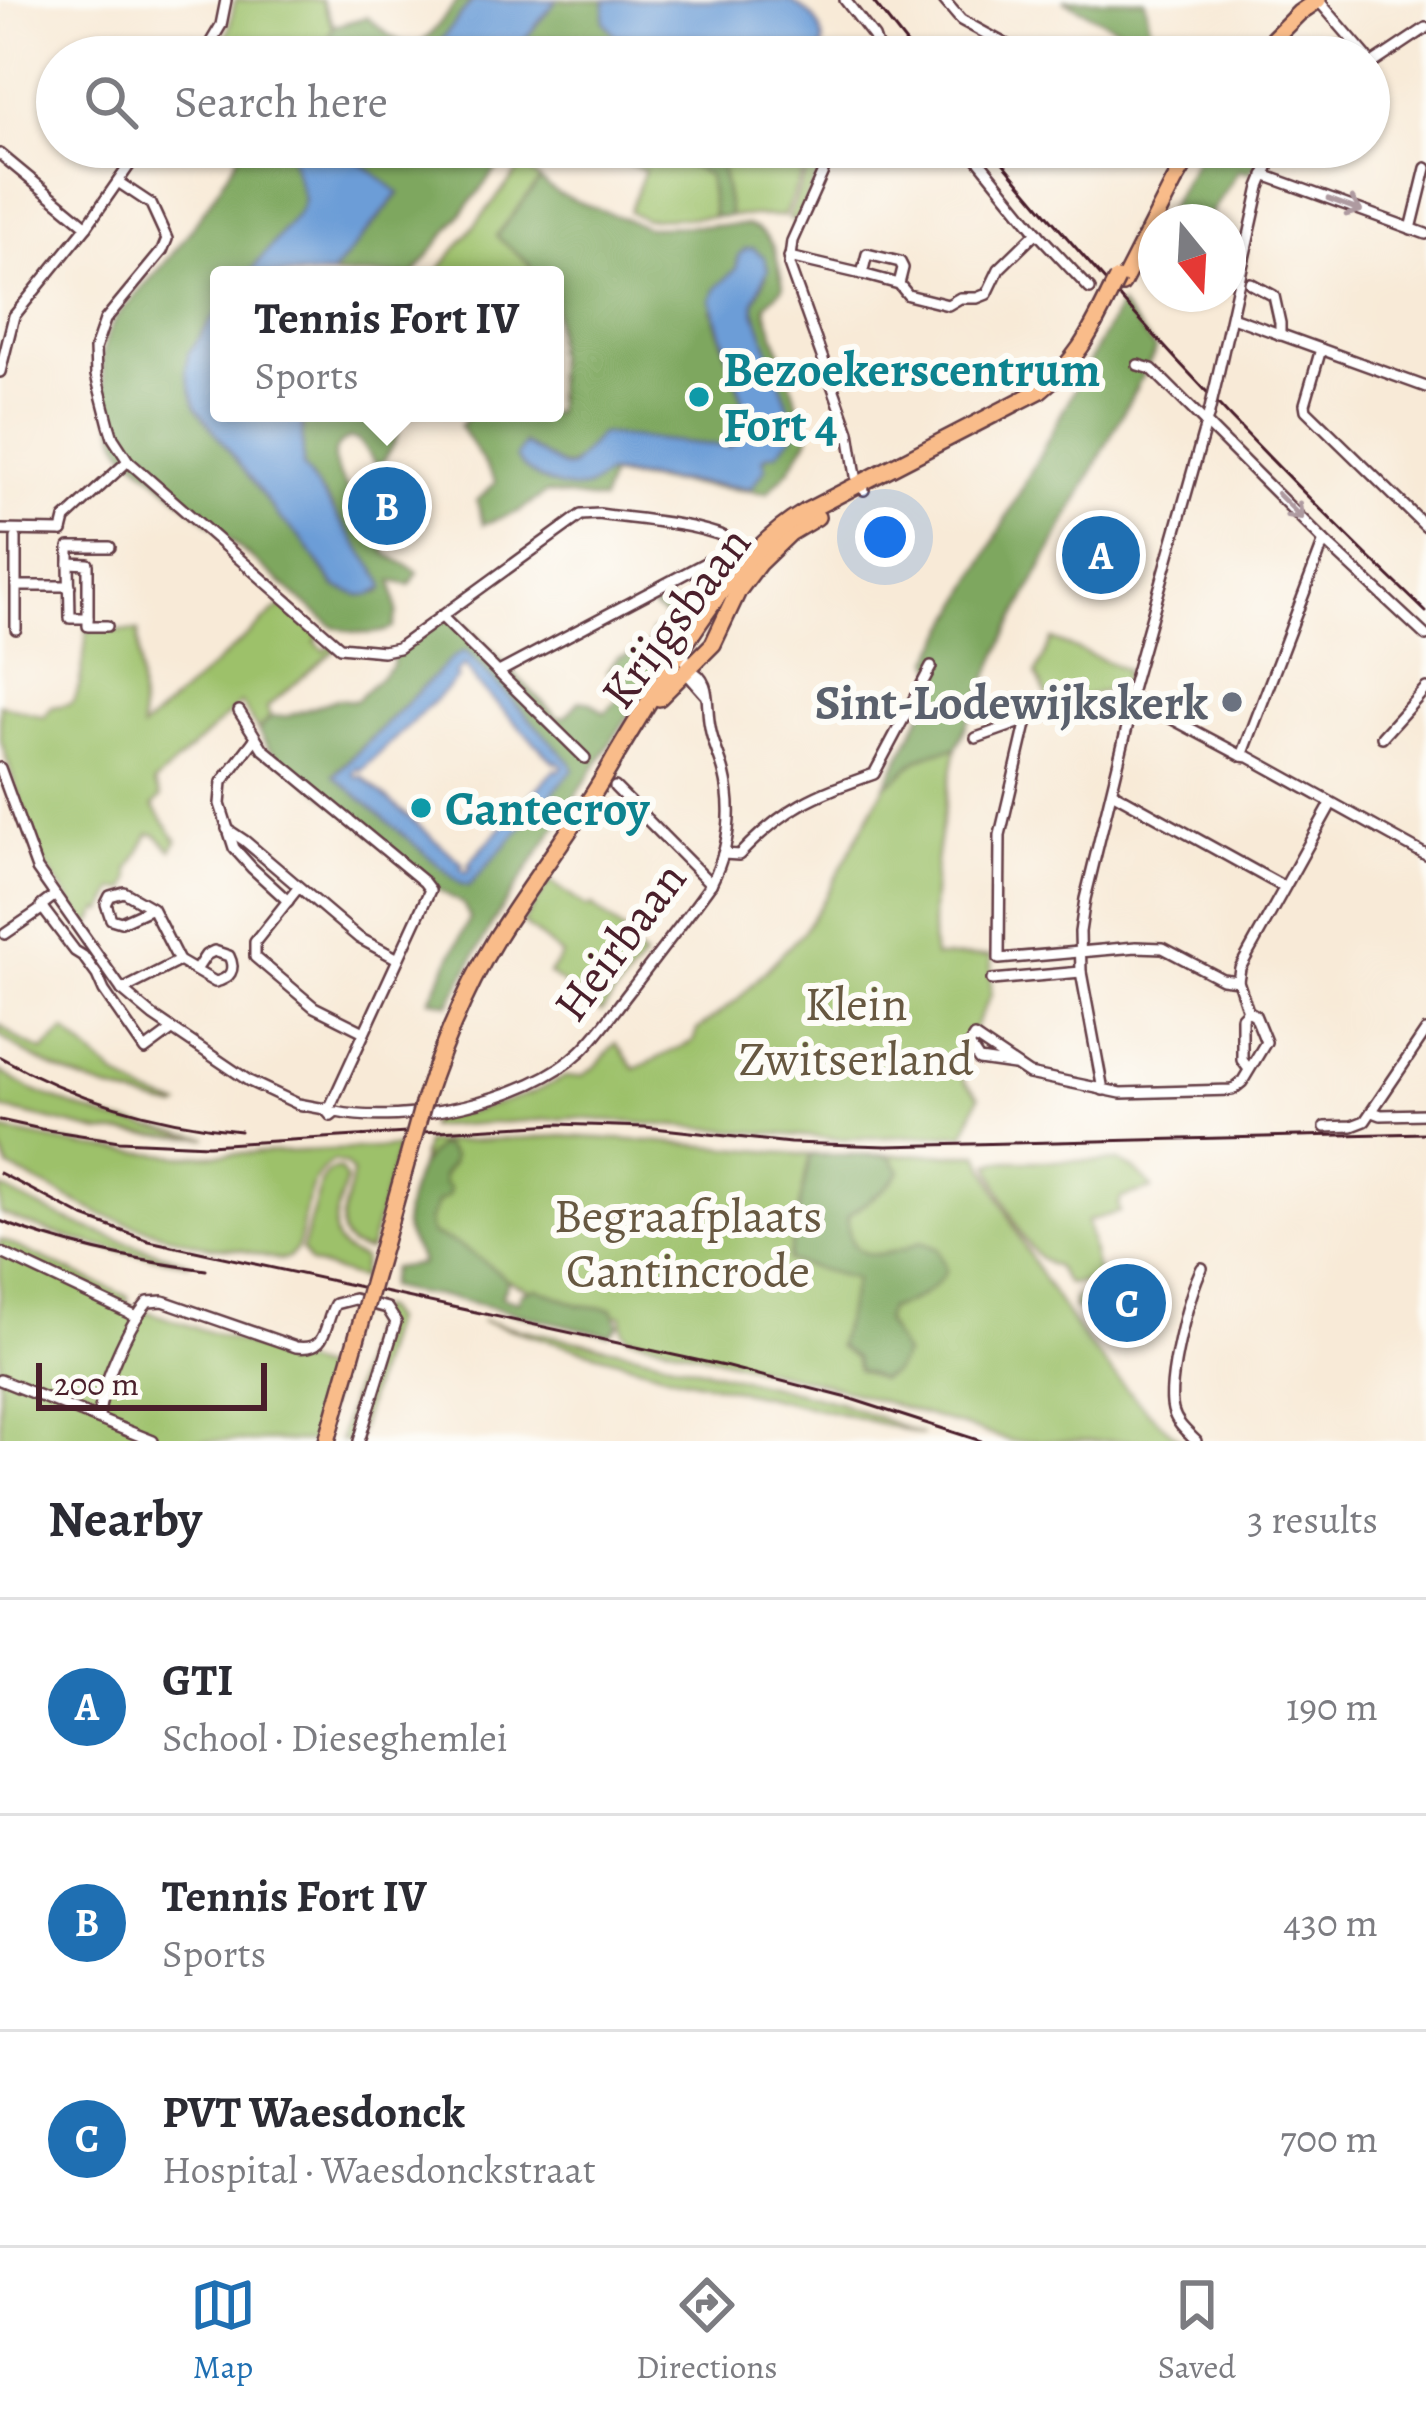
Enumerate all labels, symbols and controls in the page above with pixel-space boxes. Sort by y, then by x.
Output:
search box [36,36,1390,168]
icon: search [78,69,144,135]
text: Search here [174,71,388,133]
one-way arrow [1326,196,1363,218]
north arrow [1138,204,1246,312]
popup [210,266,564,422]
text: Tennis Fort IV [255,287,519,349]
place label: Bezoekerscentrum Fort 4 [723,337,1100,458]
text: Sports [255,349,359,402]
marker: Bezoekerscentrum Fort 4 [686,384,712,410]
pin: B [348,461,426,551]
one-way arrow [1275,491,1303,520]
your location [855,507,915,567]
pin: A [1062,510,1140,600]
street label: Krijgsbaan [585,513,766,722]
place label: Sint-Lodewijkskerk [815,670,1208,736]
marker: Sint-Lodewijkskerk [1219,689,1245,715]
place label: Cantecroy [445,776,650,842]
marker: Cantecroy [408,795,434,821]
street label: Heirbaan [538,848,702,1035]
park label: Klein Zwitserland [739,971,974,1092]
park label: Begraafplaats Cantincrode [554,1183,822,1304]
pin: C [1088,1258,1166,1348]
scale bar [36,1357,267,1410]
text: 200 m [54,1361,139,1406]
text: Nearby [48,1484,202,1554]
text: 3 results [1247,1493,1378,1546]
text: GTI [162,1649,233,1711]
text: A [75,1680,99,1733]
text: 190 m [1286,1680,1378,1733]
text: School · Dieseghemlei [162,1711,508,1764]
text: Tennis Fort IV [162,1865,427,1927]
text: B [75,1896,99,1949]
text: 430 m [1283,1896,1378,1949]
text: Sports [162,1927,266,1980]
text: PVT Waesdonck [162,2081,465,2143]
text: C [75,2112,99,2165]
text: 700 m [1280,2112,1378,2165]
text: Hospital · Waesdonckstraat [162,2143,596,2196]
tab: Map [190,2272,256,2389]
tab: Directions [636,2272,778,2389]
tab: Saved [1158,2272,1236,2389]

